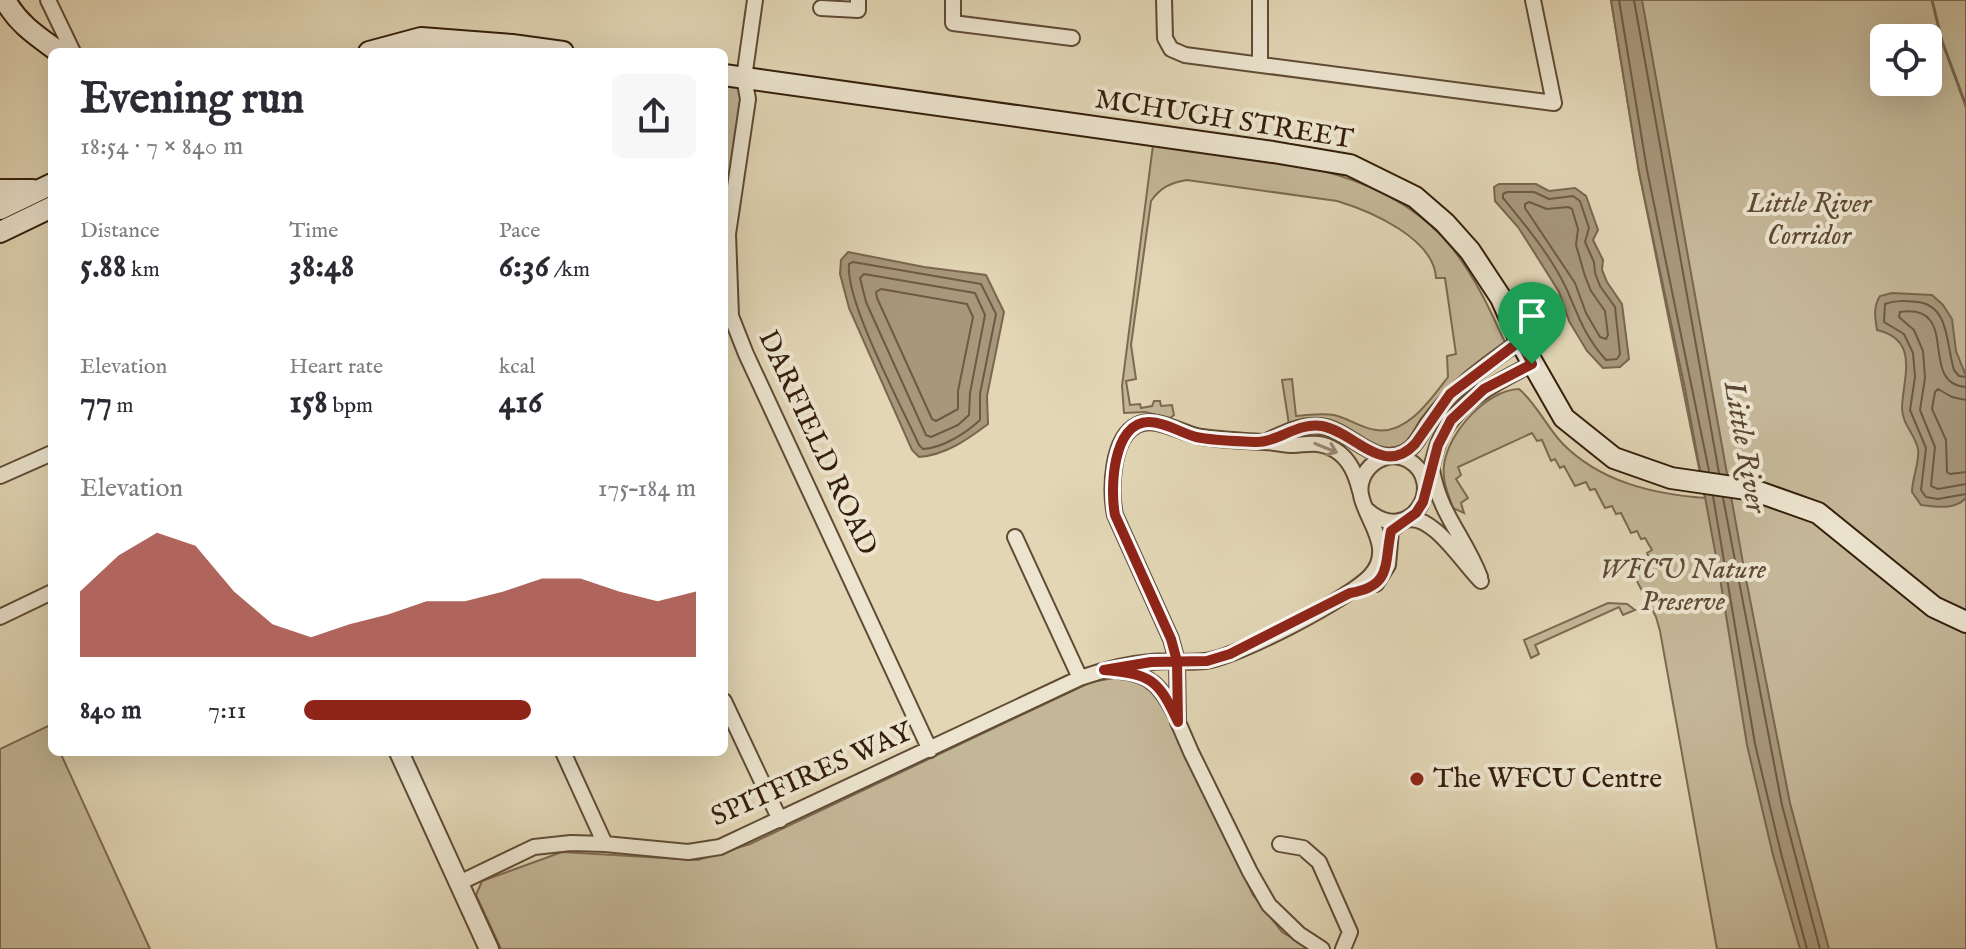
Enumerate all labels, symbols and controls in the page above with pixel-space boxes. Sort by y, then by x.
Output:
map controls [1870,24,1942,96]
button: locate [1870,24,1942,96]
text: Evening run [80,72,304,128]
button: share [612,74,696,158]
street label: MCHUGH STREET [1092,82,1356,158]
text: 18:54 · 7 × 840 m [80,130,243,163]
park label: Little River Corridor [1746,187,1873,254]
text: Distance [80,217,160,245]
text: Time [289,217,338,245]
text: Pace [499,217,540,245]
text: 5.88 [80,245,126,288]
text: 38:48 [289,245,354,288]
text: 6:36 [499,245,549,288]
text: km [126,256,160,284]
text: /km [549,256,590,284]
pin [1498,282,1566,364]
icon: arrive [1510,294,1554,338]
street label: DARFIELD ROAD [749,325,885,561]
text: Elevation [80,353,167,381]
text: Heart rate [289,353,383,381]
text: kcal [499,353,535,381]
water label: Little River [1714,377,1775,518]
text: 77 [80,381,112,424]
text: 158 [289,381,328,424]
text: 416 [499,381,542,424]
text: m [112,392,134,420]
text: bpm [328,392,373,420]
one-way arrow [1313,441,1338,456]
text: Elevation [80,472,183,505]
text: 175–184 m [598,472,696,505]
park label: WFCU Nature Preserve [1600,553,1767,620]
text: 840 m [80,694,141,727]
text: 7:11 [208,694,246,727]
street label: SPITFIRES WAY [706,714,920,835]
place label: The WFCU Centre [1433,762,1662,797]
marker: The WFCU Centre [1408,770,1426,788]

